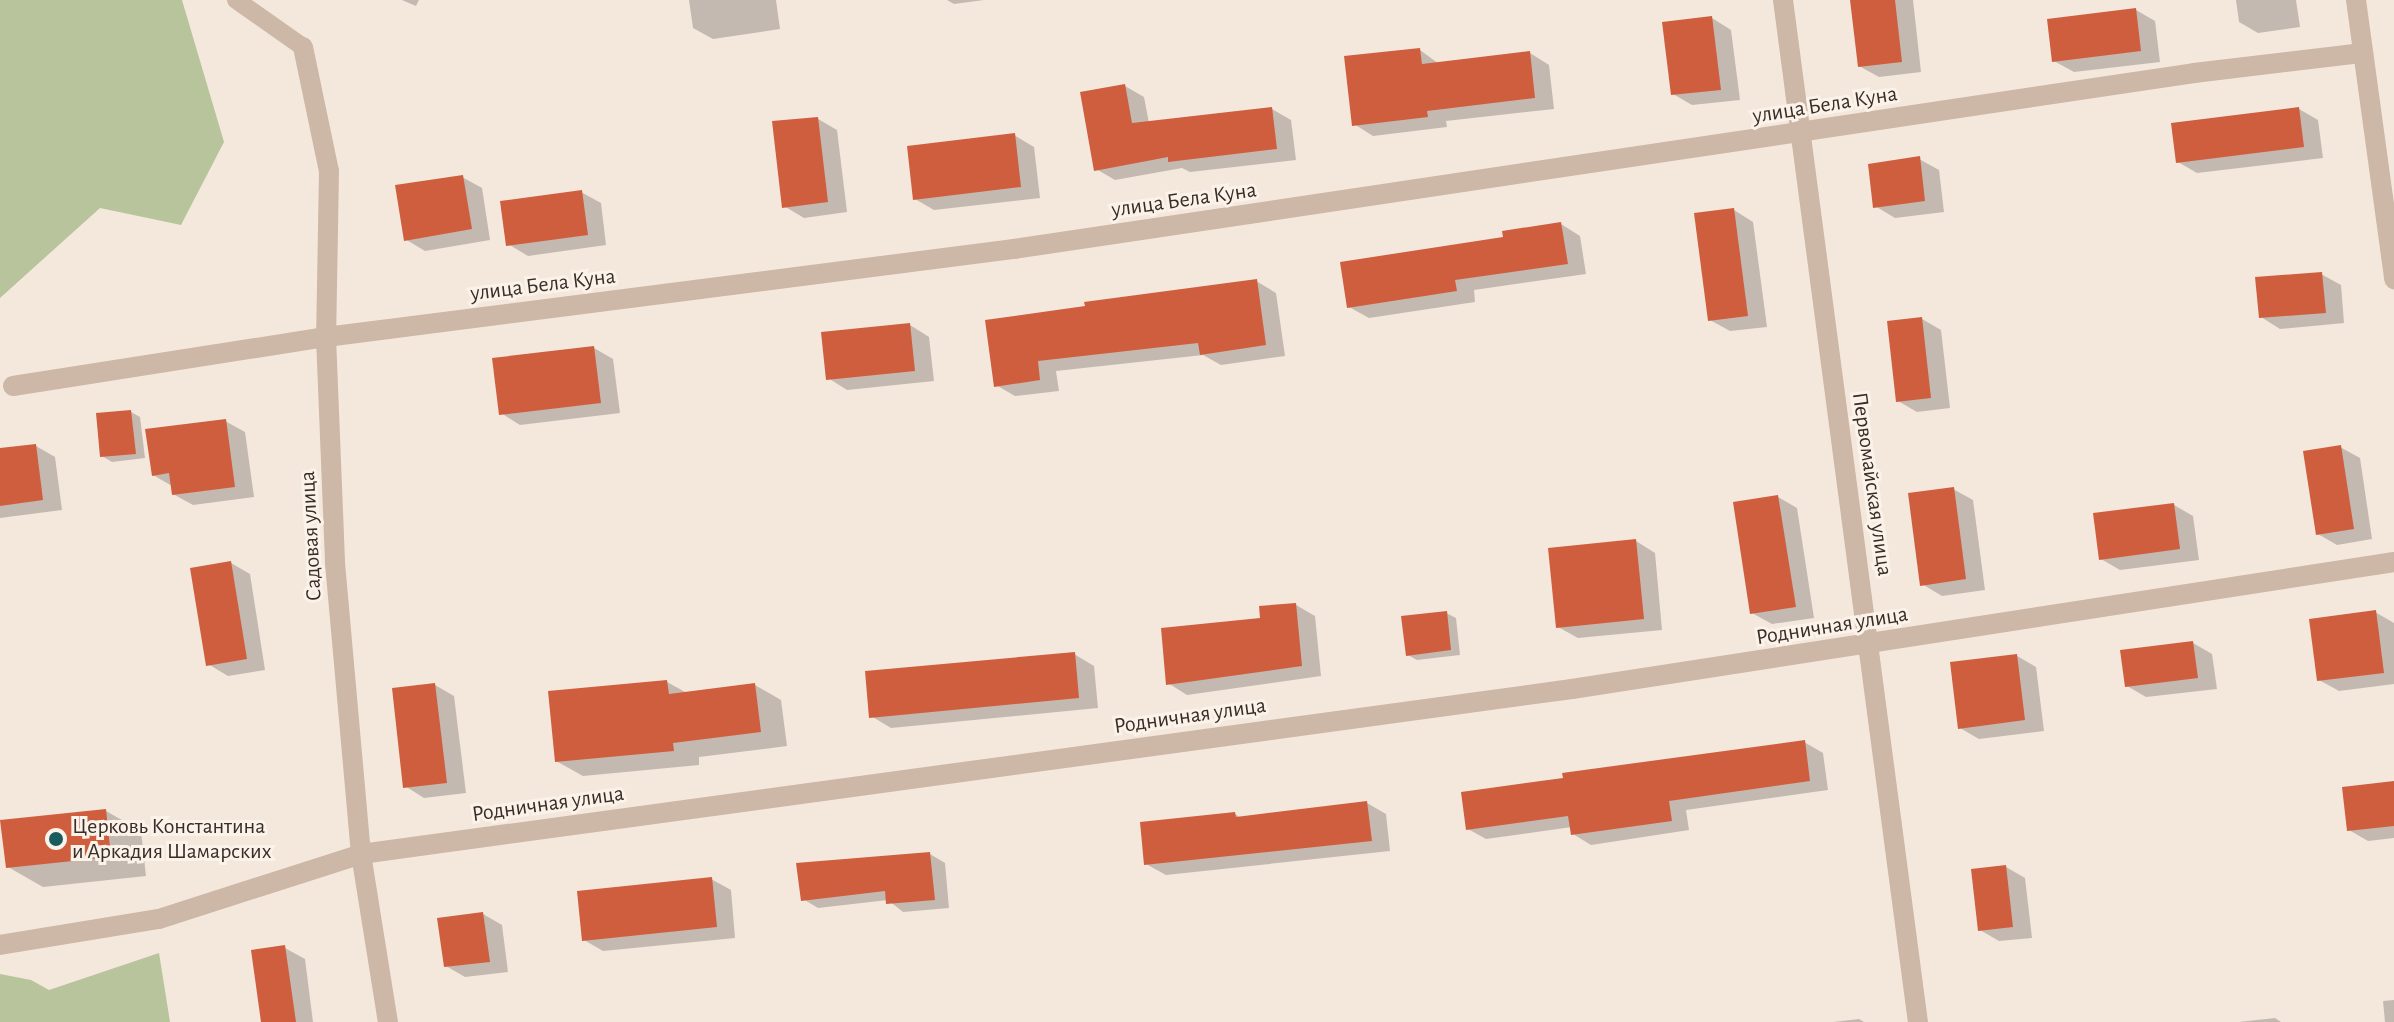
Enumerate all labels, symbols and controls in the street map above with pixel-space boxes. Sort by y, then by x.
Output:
street label: улица Бела Куна [1751,81,1899,129]
street label: улица Бела Куна [1110,177,1258,223]
street label: улица Бела Куна [469,263,617,307]
street label: Первомайская улица [1846,390,1898,578]
street label: Садовая улица [294,470,328,602]
street label: Родничная улица [1754,601,1910,651]
street label: Родничная улица [1112,692,1268,740]
street label: Родничная улица [470,780,626,828]
place label: Церковь Константина и Аркадия Шамарских [72,813,272,864]
marker: Церковь Константина и Аркадия Шамарских [47,830,65,848]

